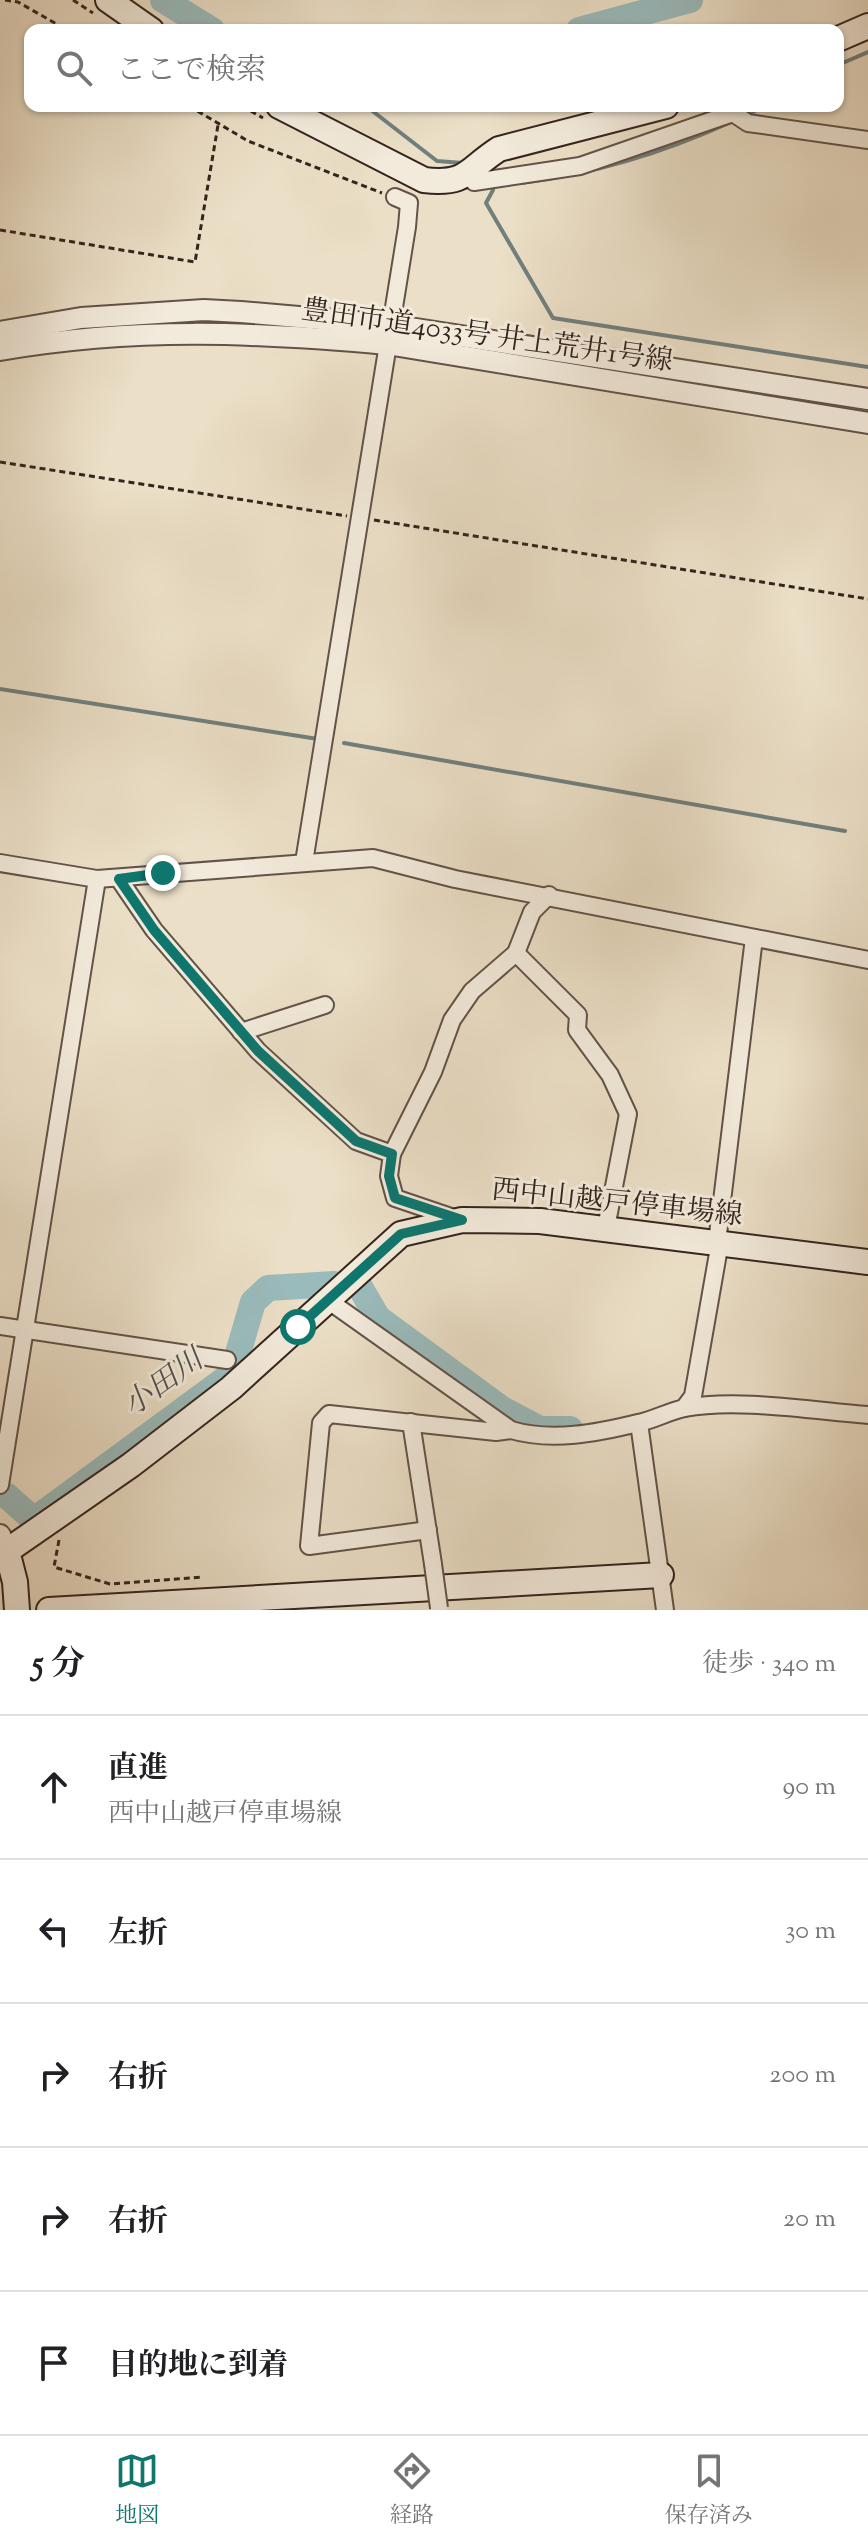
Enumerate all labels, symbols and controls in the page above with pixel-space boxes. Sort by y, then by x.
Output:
search box [24,24,844,112]
icon: search [52,46,96,90]
text: ここで検索 [116,50,266,93]
street label: 豊田市道4033号 井上荒井1号線 [299,291,675,383]
route end [145,855,181,891]
street label: 西中山越戸停車場線 [490,1171,744,1237]
route start [280,1309,316,1345]
water label: 小田川 [115,1338,215,1428]
text: 5 分 [32,1641,85,1690]
text: 徒歩 · 340 m [702,1646,836,1683]
text: 直進 [108,1748,168,1791]
icon: ahead [32,1765,76,1809]
text: 90 m [783,1769,836,1806]
text: 西中山越戸停車場線 [108,1796,342,1833]
icon: left [32,1909,76,1953]
text: 左折 [108,1913,168,1956]
text: 30 m [785,1913,836,1950]
icon: right [32,2053,76,2097]
text: 右折 [108,2057,168,2100]
text: 200 m [769,2057,836,2094]
icon: right [32,2197,76,2241]
text: 右折 [108,2201,168,2244]
text: 20 m [783,2201,836,2238]
icon: arrive [32,2341,76,2385]
text: 目的地に到着 [108,2345,288,2388]
tab: 地図 [115,2449,159,2533]
tab: 経路 [390,2449,434,2533]
tab: 保存済み [665,2449,753,2533]

